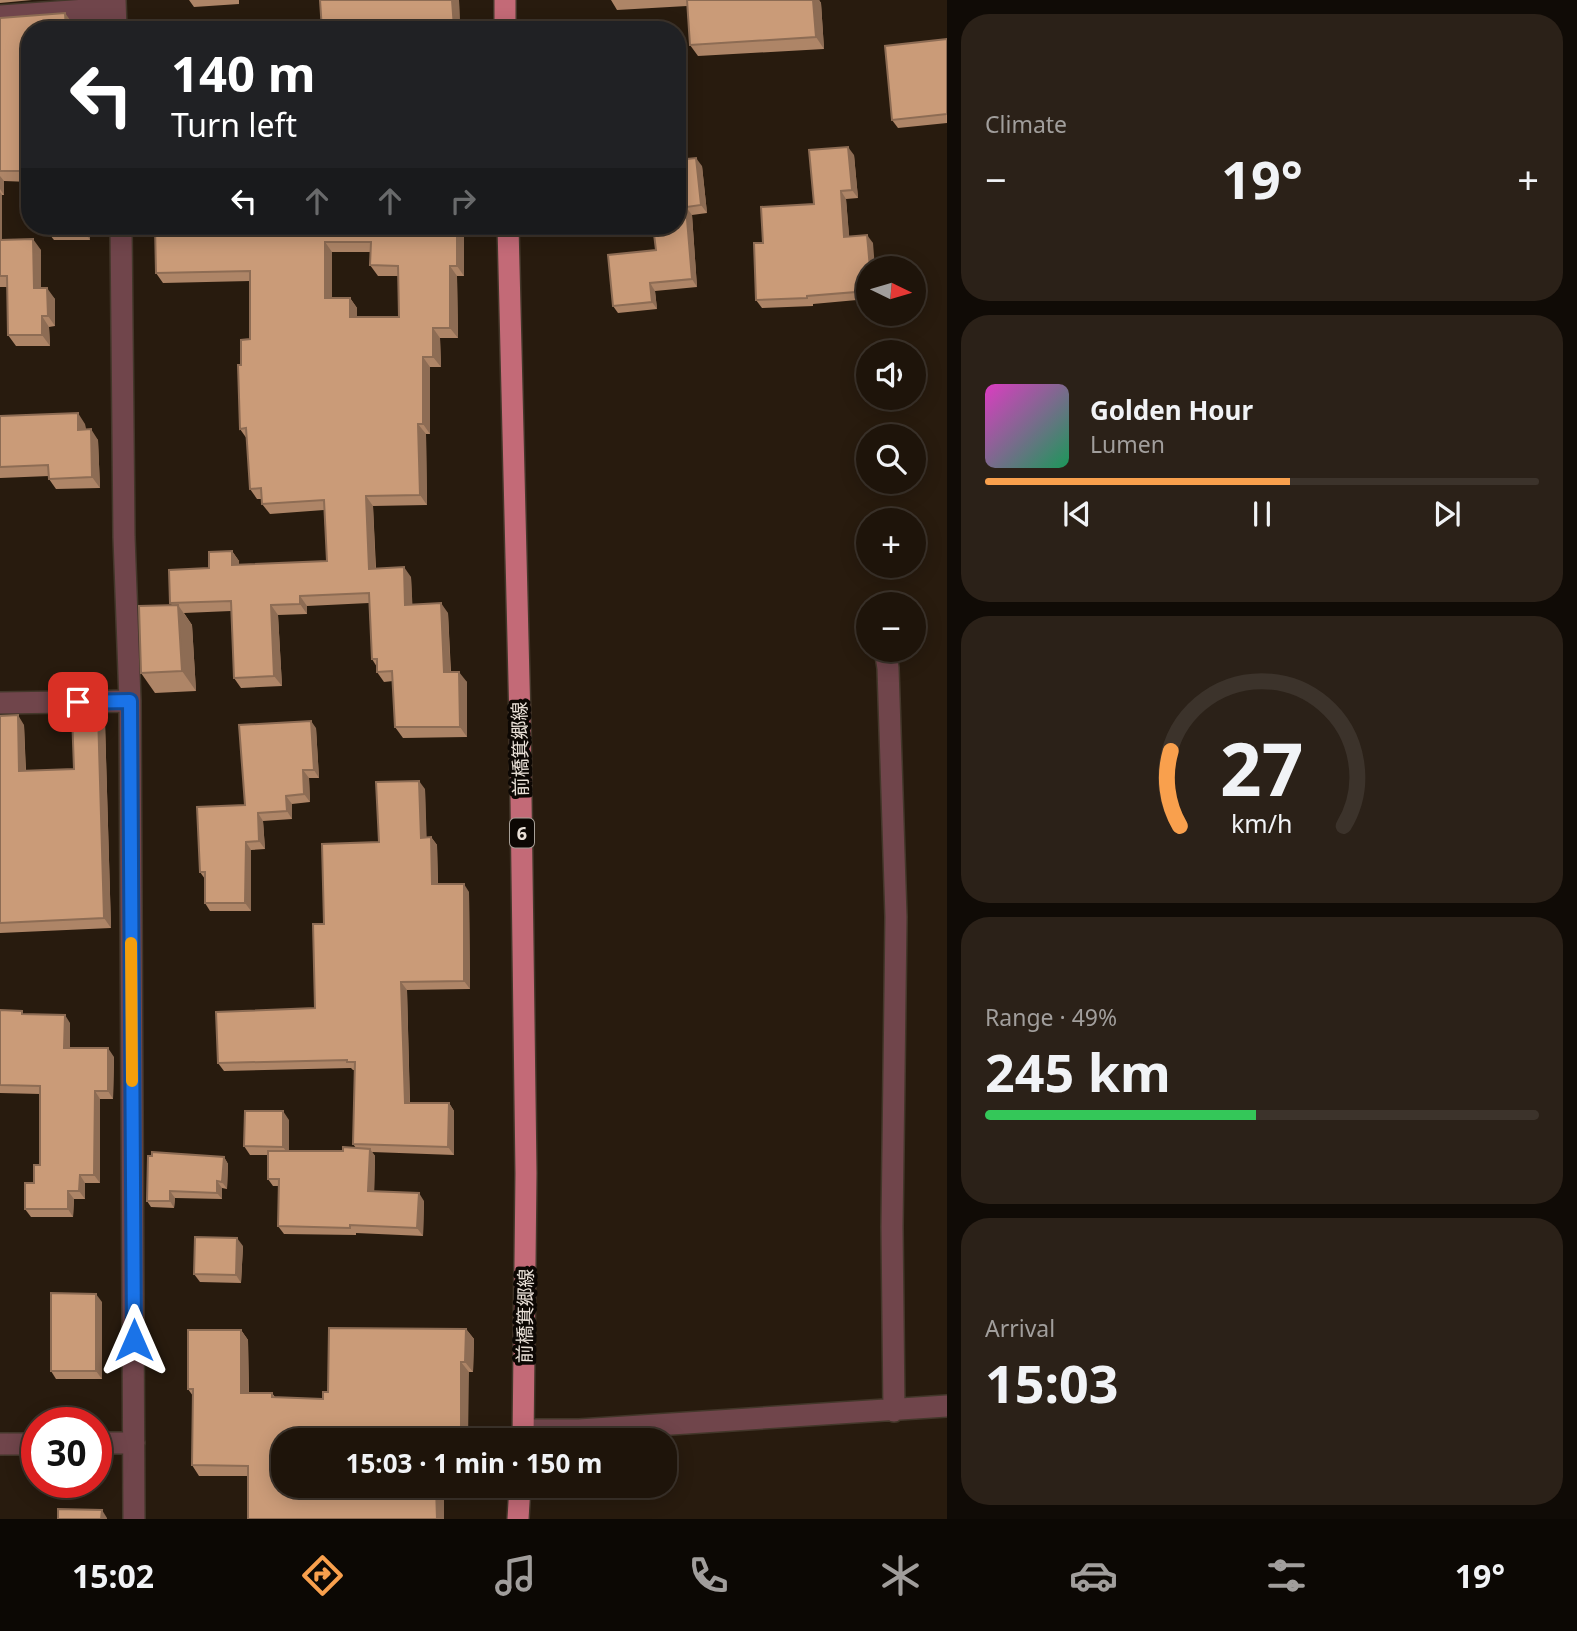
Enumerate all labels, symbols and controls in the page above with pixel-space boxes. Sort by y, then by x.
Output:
text: 140 m [171,40,316,106]
icon: left [56,49,147,140]
text: Turn left [171,103,297,146]
text: Climate [985,108,1067,140]
text: 19° [1221,143,1303,214]
text: − [985,153,1007,205]
text: + [1517,153,1539,205]
icon: left [225,182,263,220]
icon: ahead [298,182,336,220]
icon: ahead [371,182,409,220]
icon: right [444,182,482,220]
north arrow [856,256,926,326]
map controls [856,256,926,662]
button: sound [856,340,926,410]
text: Golden Hour [1090,392,1253,428]
button: search [856,424,926,494]
text: Lumen [1090,428,1165,460]
icon: previous [1058,495,1096,533]
icon: pause [1243,495,1281,533]
icon: next [1428,495,1466,533]
button: + [856,508,926,578]
button: − [856,592,926,662]
pin [48,672,108,732]
icon: arrive [59,683,97,721]
street label: 前橋箕郷線 [506,701,534,797]
text: 27 [1220,718,1304,817]
text: km/h [1231,805,1293,839]
road number: 6 [510,818,534,848]
text: Range · 49% [985,1001,1117,1033]
text: 245 km [985,1036,1171,1107]
street label: 前橋箕郷線 [511,1268,539,1364]
position arrow [97,1303,171,1377]
text: Arrival [985,1312,1055,1344]
text: 15:03 [985,1347,1119,1418]
speed limit sign: 30 [21,1407,112,1498]
text: 15:03 · 1 min · 150 m [346,1445,602,1481]
icon: directions [298,1551,347,1600]
icon: music [491,1551,540,1600]
icon: phone [684,1551,733,1600]
icon: climate [876,1551,925,1600]
icon: car [1069,1551,1118,1600]
icon: filters [1262,1551,1311,1600]
text: 15:02 [72,1554,154,1597]
text: 19° [1455,1554,1505,1597]

